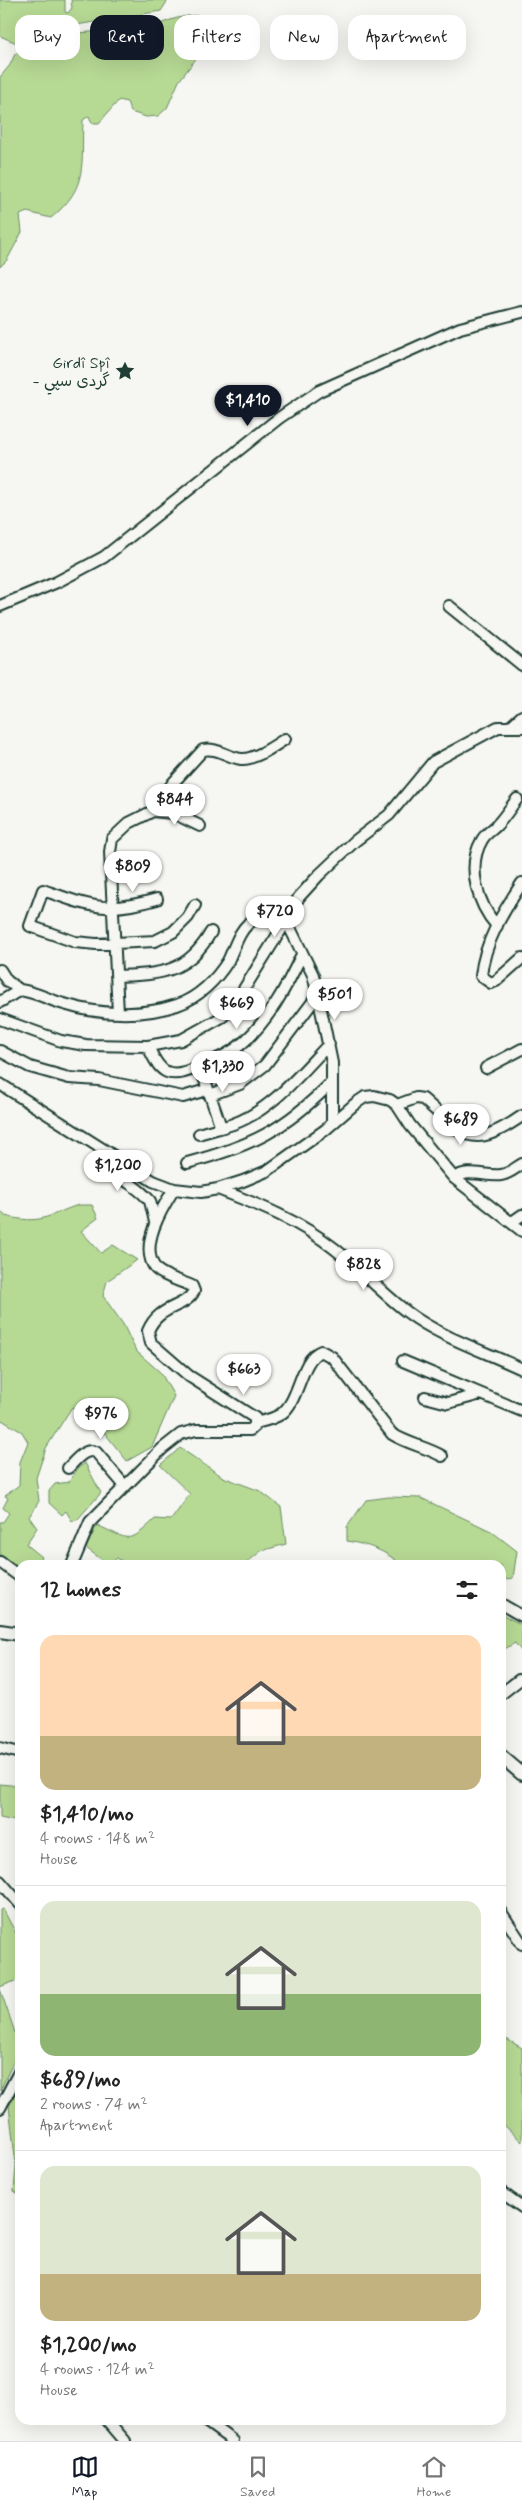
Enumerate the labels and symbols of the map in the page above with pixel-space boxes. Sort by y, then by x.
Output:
place label: Girdî Spî - گردی سپي [32,353,111,395]
place icon: Girdî Spî - گردی سپي [114,360,136,382]
pin: $1,410 [207,384,289,427]
pin: $844 [145,784,205,826]
pin: $809 [103,850,163,893]
pin: $720 [245,896,305,938]
pin: $501 [305,978,365,1021]
pin: $669 [207,988,267,1030]
pin: $1,330 [182,1050,264,1093]
pin: $689 [431,1104,491,1146]
pin: $1,200 [77,1150,159,1192]
pin: $828 [334,1248,394,1291]
pin: $663 [214,1354,274,1396]
pin: $976 [71,1398,131,1440]

